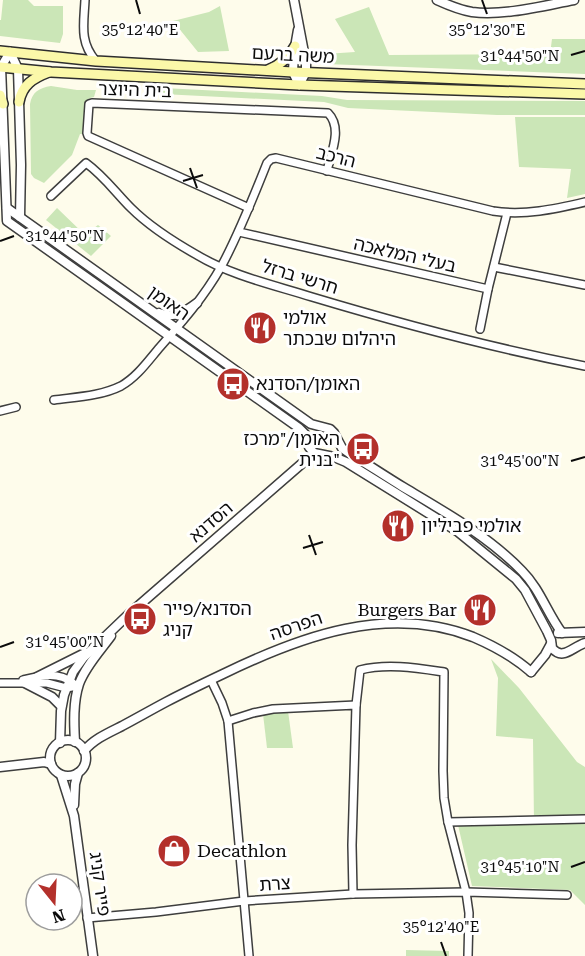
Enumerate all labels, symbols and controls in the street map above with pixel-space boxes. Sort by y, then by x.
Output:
text: 35°12'40"E [102,21,178,39]
text: 35°12'30"E [449,21,525,39]
street label: משה ברעם [251,42,335,67]
text: 31°44'50"N [480,47,560,65]
street label: בית היוצר [98,78,172,101]
street label: הרכב [314,141,358,172]
text: 31°44'50"N [25,227,105,245]
street label: בעלי המלאכה [352,233,458,277]
street label: חרשי ברזל [259,255,341,298]
street label: האומן [144,281,194,324]
place label: אולמי היהלום שבכתר [283,307,396,349]
restaurant icon: אולמי היהלום שבכתר [242,310,278,346]
bus stop icon: האומן/הסדנא [215,366,251,402]
place label: האומן/הסדנא [256,373,360,394]
place label: האומן/"מרכז בנית" [244,428,340,470]
bus stop icon: האומן/"מרכז בנית" [345,431,381,467]
text: 31°45'00"N [480,452,560,470]
street label: הסדנא [185,497,237,546]
restaurant icon: אולמי פביליון [380,508,416,544]
place label: אולמי פביליון [421,515,521,536]
restaurant icon: Burgers Bar [462,592,498,628]
place label: הסדנא/פייר קניג [163,598,252,640]
place label: Burgers Bar [358,599,457,620]
bus stop icon: הסדנא/פייר קניג [122,601,158,637]
street label: הפרסה [267,607,325,644]
text: 31°45'00"N [25,633,105,651]
shop icon: Decathlon [156,833,192,869]
place label: Decathlon [197,840,287,861]
street label: פייר קניג [86,850,115,918]
text: 31°45'10"N [480,858,560,876]
north arrow [24,872,84,932]
street label: צרת [259,872,291,895]
text: N [50,905,67,927]
text: 35°12'40"E [403,918,479,936]

